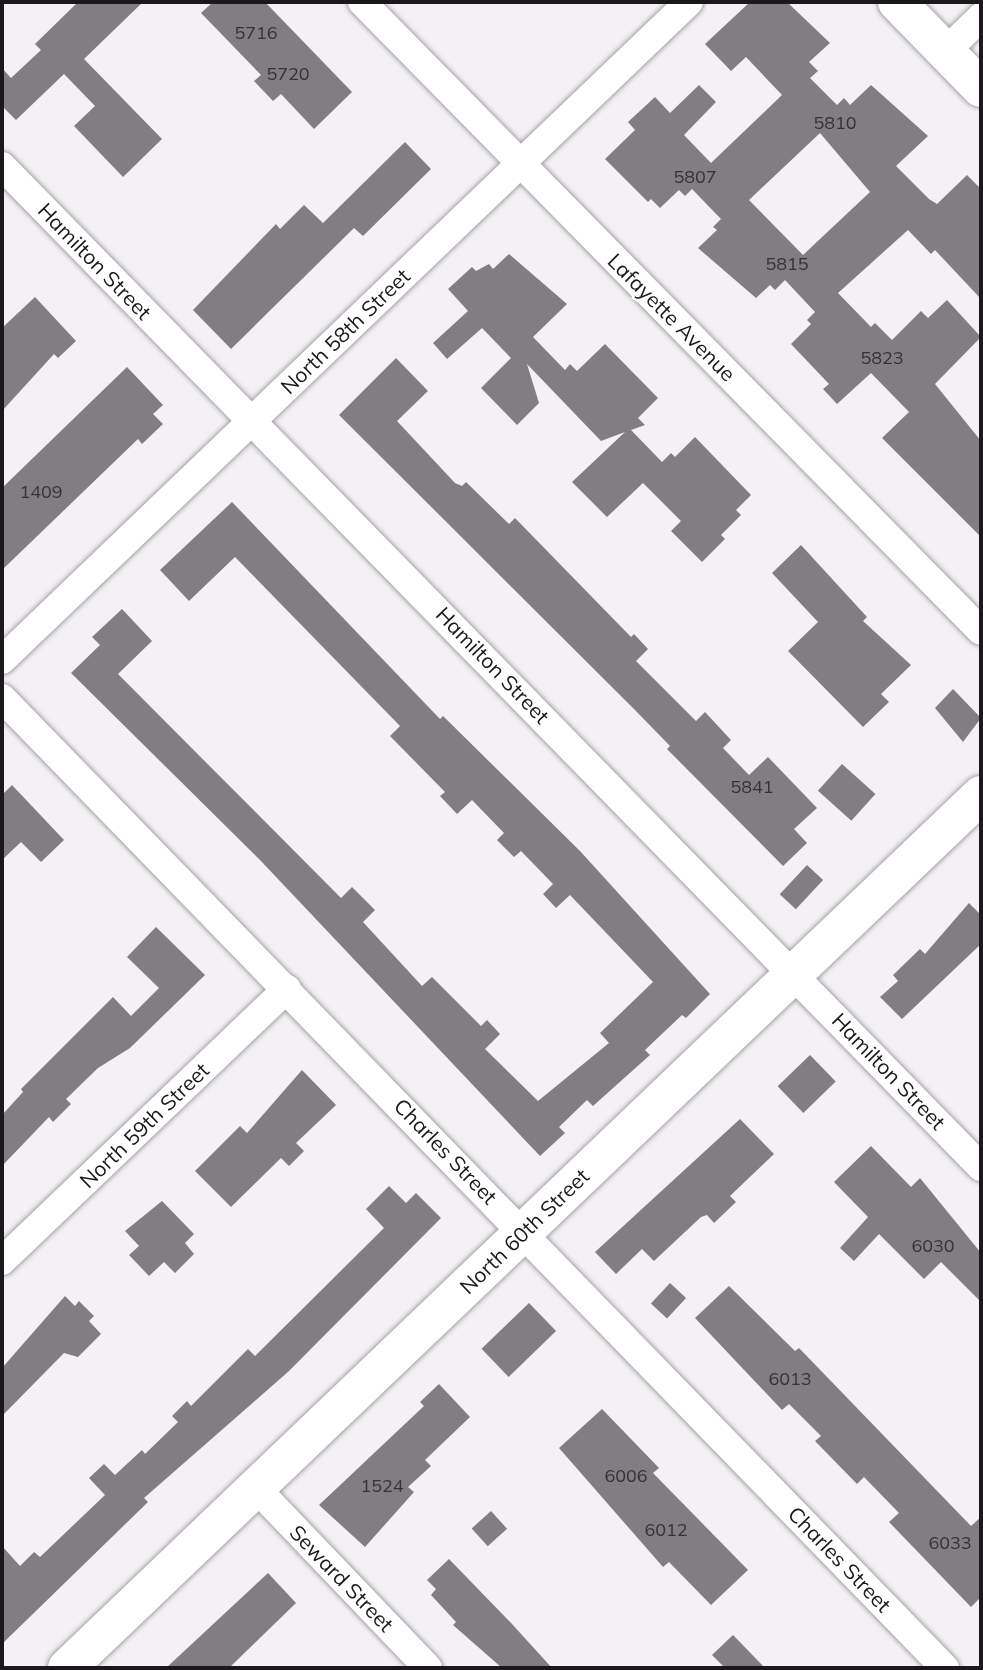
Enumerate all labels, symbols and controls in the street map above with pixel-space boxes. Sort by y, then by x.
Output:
house number: 5716 [234,22,278,44]
house number: 5720 [266,63,310,85]
house number: 5810 [813,112,857,134]
house number: 5807 [673,166,717,188]
street label: Hamilton Street [33,197,157,325]
street label: Lafayette Avenue [603,248,741,386]
house number: 5815 [765,253,809,275]
street label: North 58th Street [275,263,415,399]
house number: 5823 [860,347,904,369]
house number: 1409 [19,481,63,503]
street label: Hamilton Street [431,601,555,729]
house number: 5841 [730,776,774,798]
street label: Hamilton Street [827,1007,951,1135]
street label: North 59th Street [74,1057,214,1193]
street label: Charles Street [389,1093,503,1209]
street label: North 60th Street [454,1163,594,1299]
house number: 6030 [911,1235,955,1257]
house number: 6013 [768,1368,812,1390]
house number: 6006 [604,1465,648,1487]
house number: 1524 [360,1475,404,1497]
street label: Charles Street [783,1501,897,1617]
street label: Seward Street [285,1519,399,1637]
house number: 6012 [644,1519,688,1541]
house number: 6033 [928,1532,972,1554]

